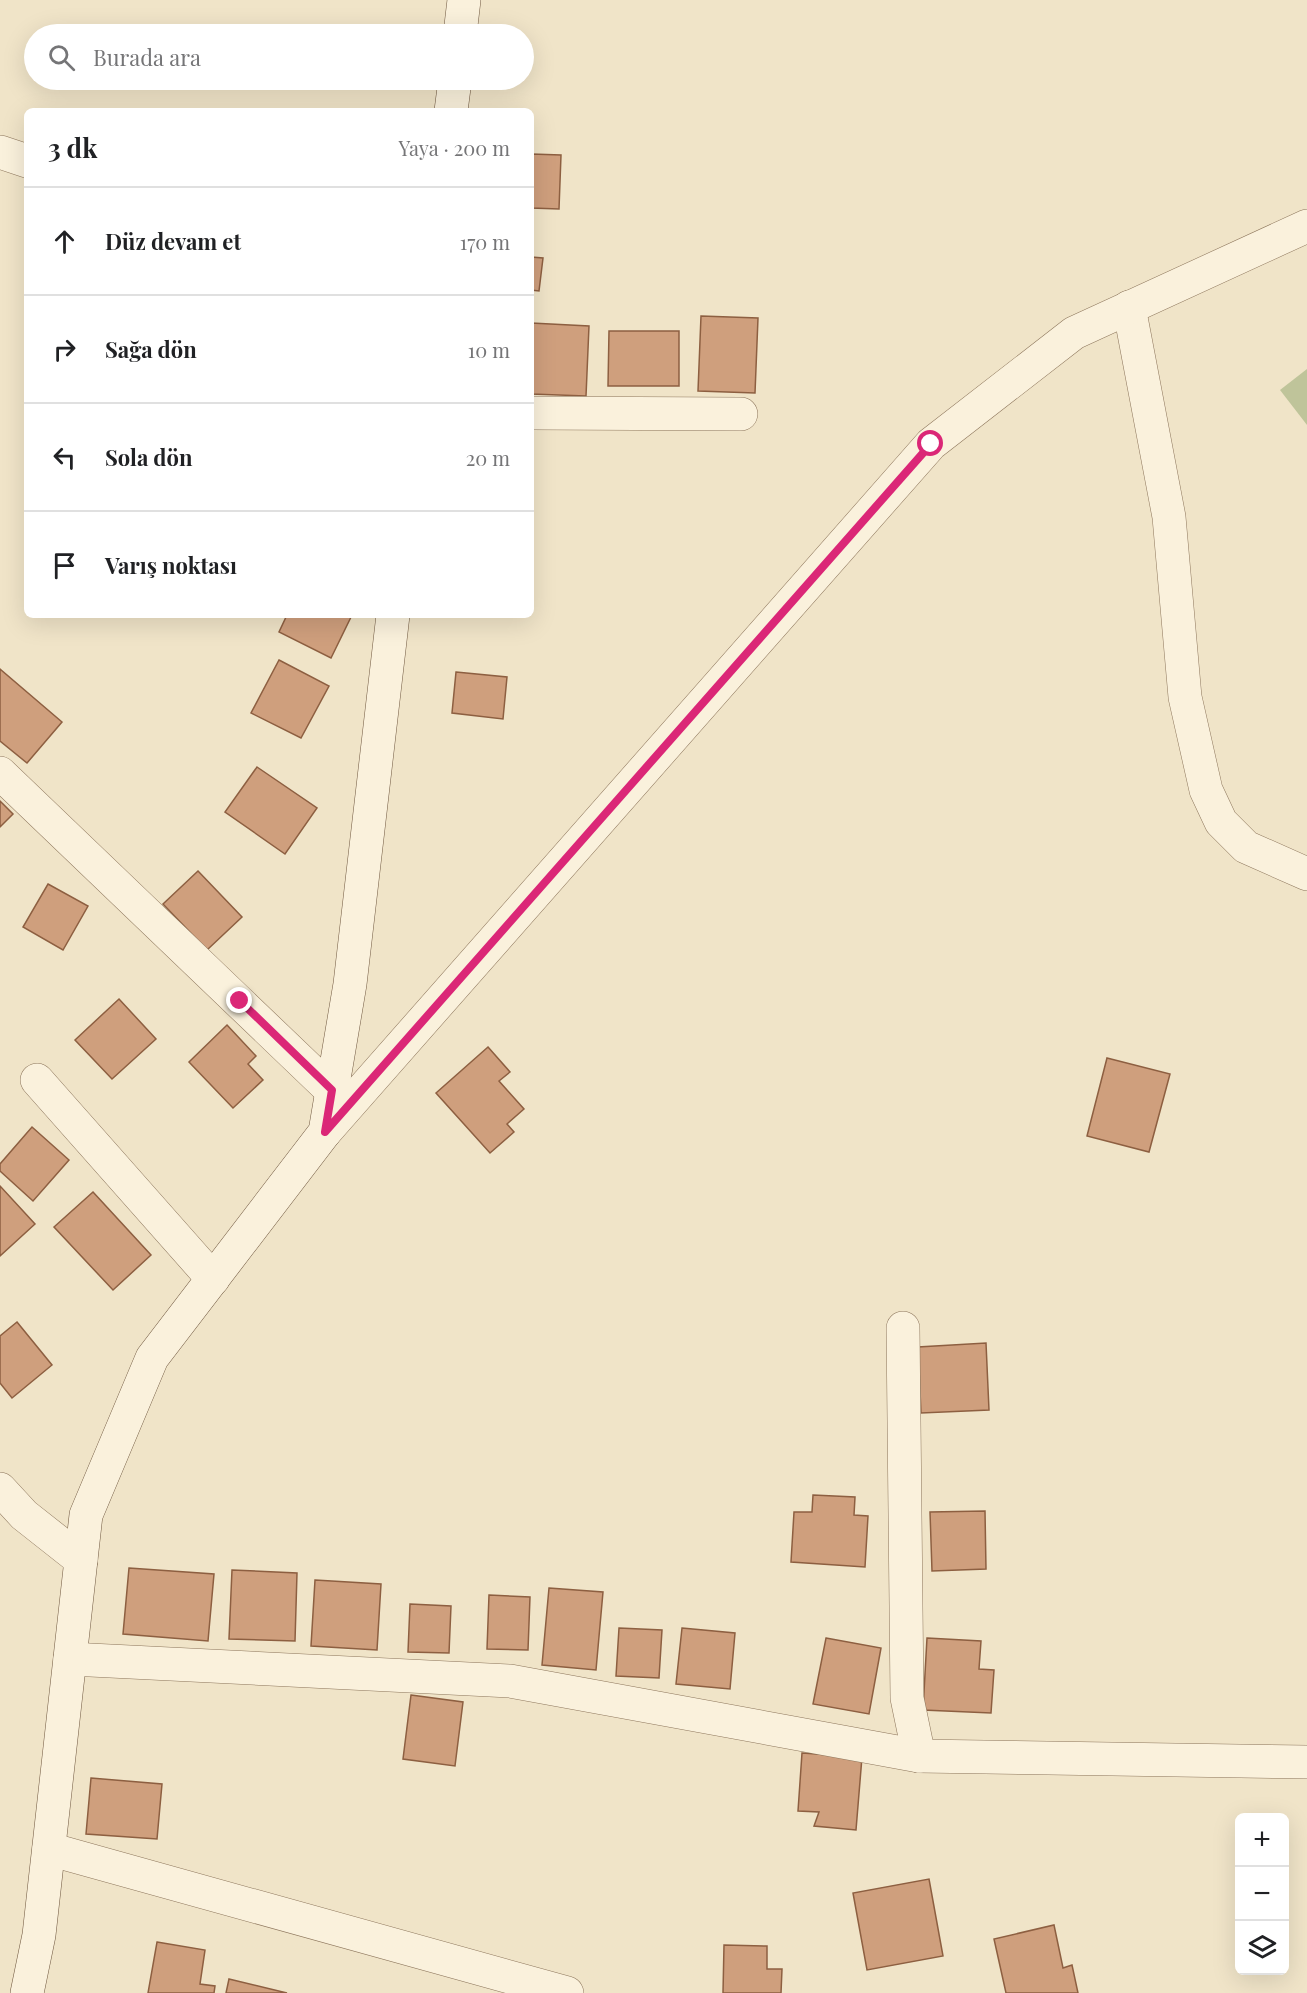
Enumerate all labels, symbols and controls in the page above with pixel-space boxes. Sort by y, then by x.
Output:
search box [24,24,534,90]
icon: search [45,41,78,74]
text: Burada ara [93,42,201,72]
text: 3 dk [48,130,97,165]
text: Yaya · 200 m [398,134,510,161]
icon: ahead [48,225,81,258]
text: Düz devam et [105,226,241,256]
text: 170 m [460,228,510,255]
icon: right [48,333,81,366]
text: Sağa dön [105,334,197,364]
text: 10 m [468,336,510,363]
route start [917,430,943,456]
icon: left [48,441,81,474]
text: Sola dön [105,442,192,472]
text: 20 m [466,444,510,471]
icon: arrive [48,549,81,582]
text: Varış noktası [105,550,237,580]
route end [226,987,252,1013]
map controls [1235,1813,1289,1975]
button: + [1235,1813,1289,1867]
button: − [1235,1867,1289,1921]
button: layers [1235,1921,1289,1975]

